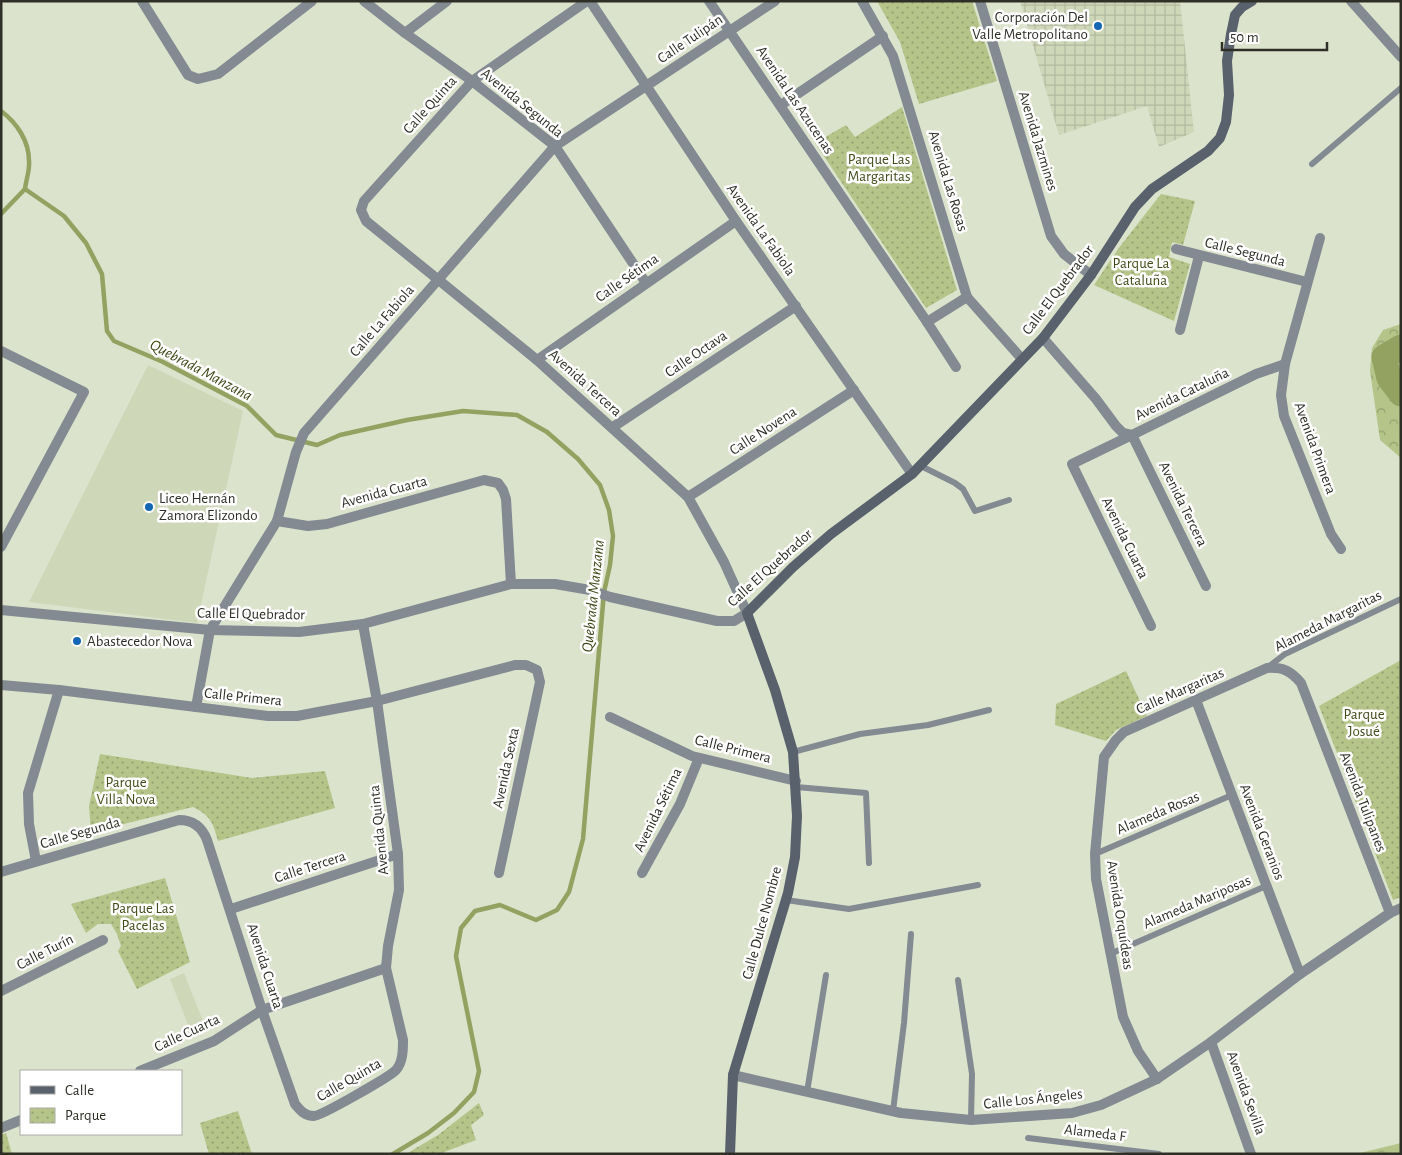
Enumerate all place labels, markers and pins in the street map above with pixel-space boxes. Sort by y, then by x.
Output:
place label: Corporación Del Valle Metropolitano [972,10,1088,42]
marker: Corporación Del Valle Metropolitano [1092,20,1104,32]
place label: Liceo Hernán Zamora Elizondo [159,491,258,523]
marker: Liceo Hernán Zamora Elizondo [143,501,155,513]
place label: Abastecedor Nova [87,634,193,649]
marker: Abastecedor Nova [71,635,83,647]

